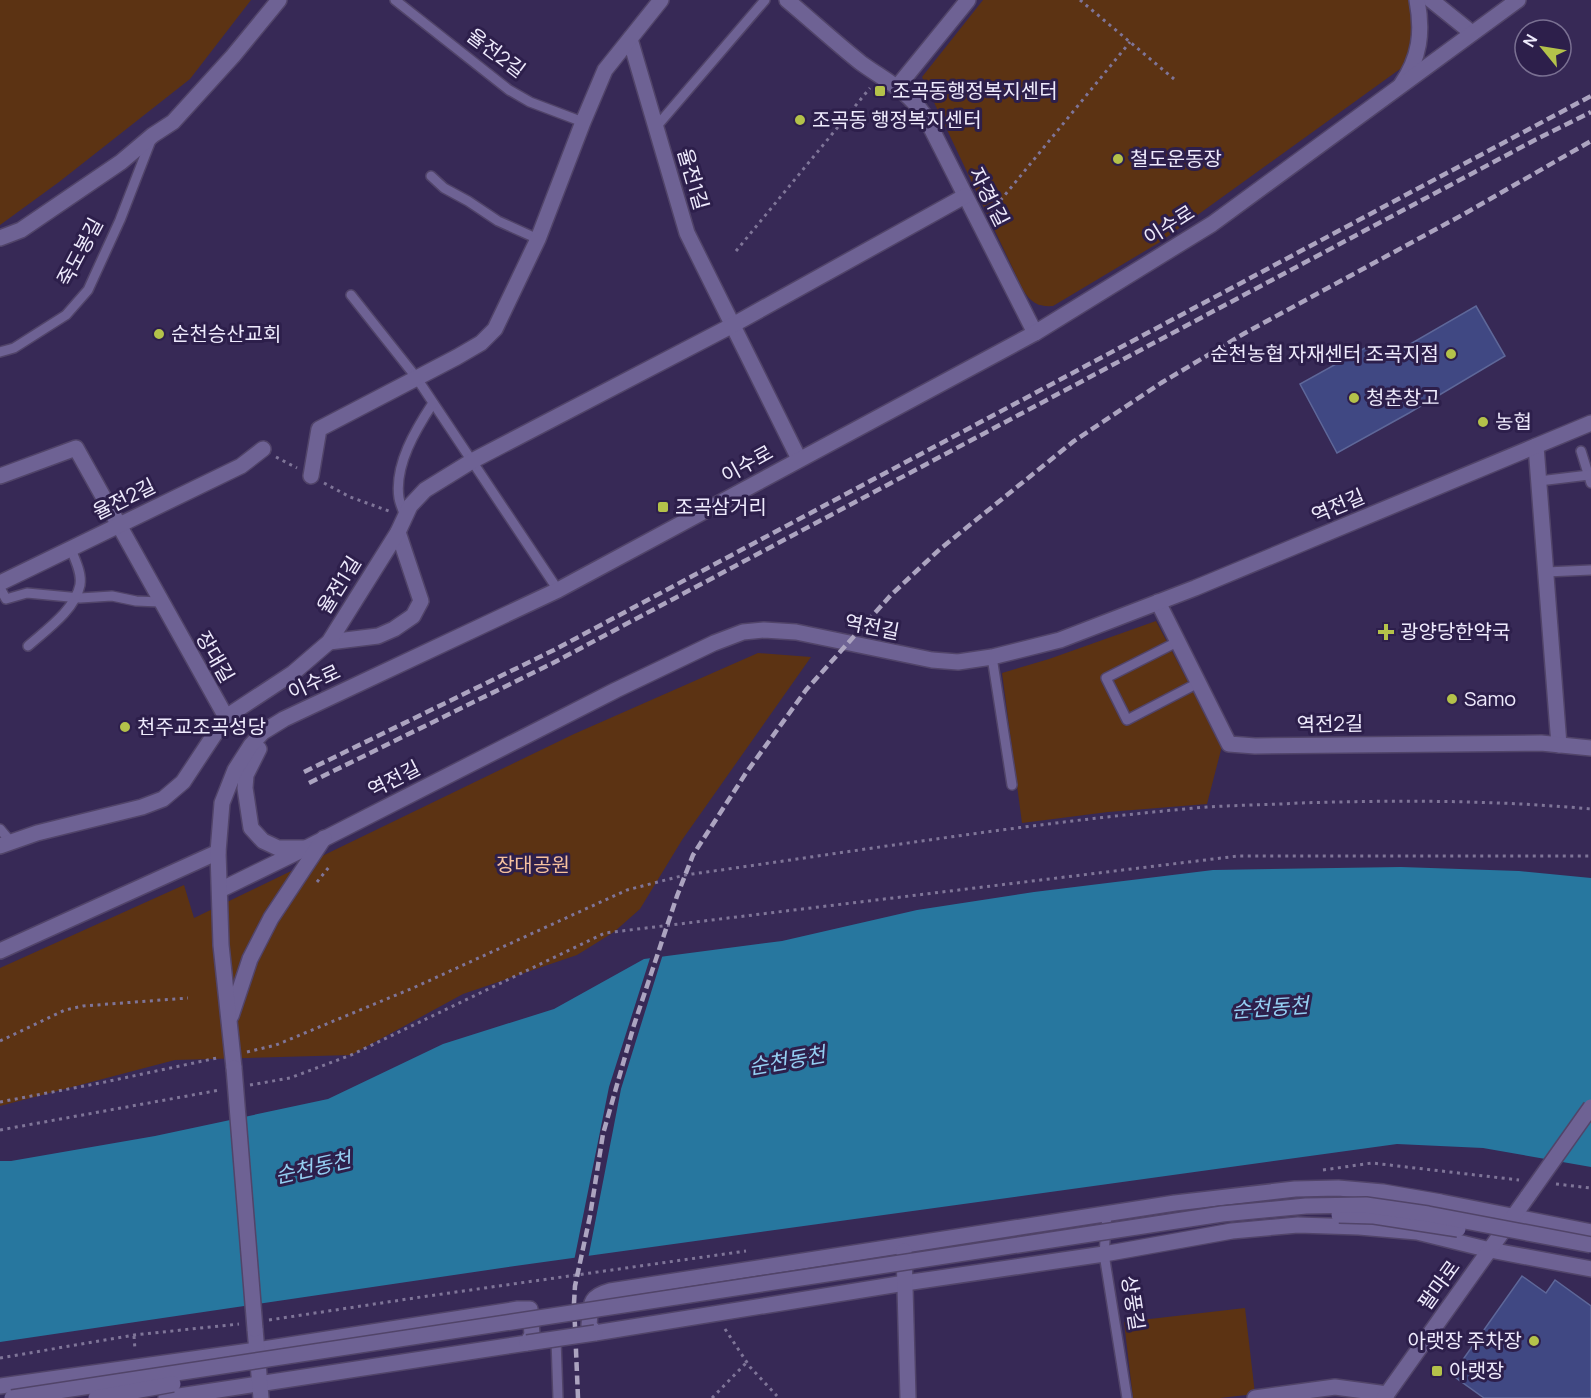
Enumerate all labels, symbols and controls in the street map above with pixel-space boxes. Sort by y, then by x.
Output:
north arrow [1513,18,1573,78]
street label: 율전2길 [462,22,531,83]
text: N [1518,30,1542,51]
place label: 조곡동행정복지센터 [892,77,1058,104]
marker: 조곡동행정복지센터 [873,84,887,98]
place label: 조곡동 행정복지센터 [812,106,982,133]
marker: 조곡동 행정복지센터 [793,113,807,127]
street label: 율전1길 [672,145,715,213]
place label: 철도운동장 [1130,145,1222,172]
marker: 철도운동장 [1111,152,1125,166]
street label: 자경1길 [963,163,1016,231]
street label: 이수로 [1138,199,1199,251]
street label: 죽도봉길 [50,213,109,291]
place label: 순천승산교회 [171,320,281,347]
marker: 순천승산교회 [152,327,166,341]
place label: 순천농협 자재센터 조곡지점 [1210,340,1439,367]
marker: 순천농협 자재센터 조곡지점 [1444,347,1458,361]
place label: 청춘창고 [1366,384,1440,411]
marker: 청춘창고 [1347,391,1361,405]
place label: 농협 [1495,408,1532,435]
marker: 농협 [1476,415,1490,429]
street label: 이수로 [716,438,777,489]
street label: 율전2길 [88,472,160,525]
street label: 역전길 [1307,482,1368,529]
place label: 조곡삼거리 [675,493,767,520]
marker: 조곡삼거리 [656,500,670,514]
street label: 율전1길 [310,551,367,619]
street label: 역전길 [842,608,902,645]
place label: 광양당한약국 [1400,618,1510,645]
marker: 광양당한약국 [1377,623,1395,641]
street label: 장대길 [190,626,241,687]
street label: 이수로 [283,658,345,705]
place label: Samo [1464,685,1516,712]
marker: Samo [1445,692,1459,706]
street label: 역전2길 [1296,709,1364,738]
place label: 천주교조곡성당 [137,713,266,740]
marker: 천주교조곡성당 [118,720,132,734]
street label: 역전길 [363,754,424,803]
park label: 장대공원 [496,851,570,878]
water label: 순천동천 [1230,990,1312,1024]
water label: 순천동천 [746,1039,830,1081]
water label: 순천동천 [272,1144,356,1189]
street label: 팔마로 [1411,1254,1466,1315]
street label: 상풍길 [1116,1274,1151,1332]
place label: 아랫장 주차장 [1408,1327,1522,1354]
marker: 아랫장 주차장 [1527,1334,1541,1348]
place label: 아랫장 [1449,1357,1504,1384]
marker: 아랫장 [1430,1364,1444,1378]

